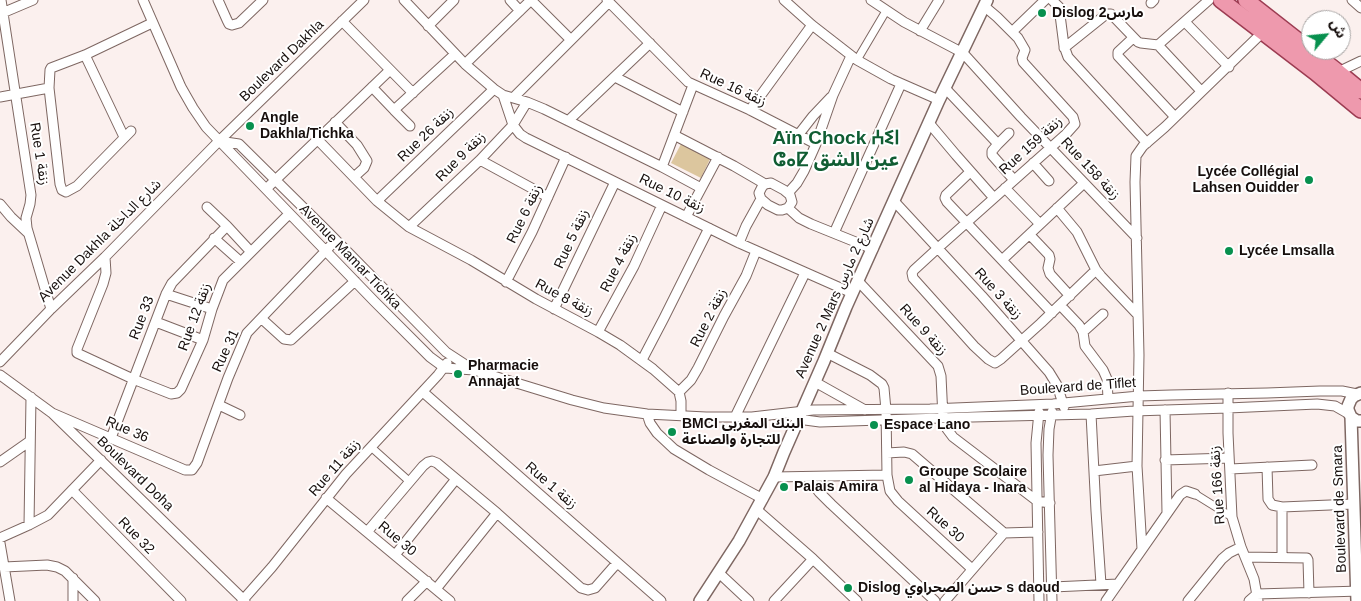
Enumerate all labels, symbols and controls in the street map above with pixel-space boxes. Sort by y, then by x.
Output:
place label: Dislog 2مارس [1052,5,1144,21]
marker: Dislog 2مارس [1036,7,1048,19]
north arrow [1301,10,1351,60]
text: ش [1327,16,1350,41]
street label: Boulevard Dakhla [236,17,328,105]
street label: Rue 16 زنقة [697,65,769,111]
street label: Rue 26 زنقة [395,104,457,166]
place label: Angle Dakhla/Tichka [260,110,354,142]
street label: Rue 159 زنقة [996,113,1066,179]
marker: Angle Dakhla/Tichka [244,120,256,132]
street label: Rue 1 زنقة [26,121,52,187]
district label: Aïn Chock ⵄⵉⵏ ⵛⴰⵇ عين الشق [772,128,900,172]
street label: Rue 9 زنقة [433,129,489,185]
street label: Rue 158 زنقة [1057,134,1123,204]
place label: Lycée Collégial Lahsen Ouidder [1192,164,1299,196]
street label: Rue 10 زنقة [636,171,708,217]
marker: Lycée Collégial Lahsen Ouidder [1303,174,1315,186]
street label: Avenue Dakhla شارع الداخلة [35,176,165,306]
street label: Rue 6 زنقة [504,182,546,246]
street label: Avenue Mamar Tichka [296,201,404,313]
street label: Rue 5 زنقة [551,207,593,271]
street label: Avenue 2 Mars شارع 2 مارس [792,215,878,381]
street label: Rue 4 زنقة [597,231,641,295]
place label: Lycée Lmsalla [1239,243,1334,259]
marker: Lycée Lmsalla [1223,245,1235,257]
street label: Rue 3 زنقة [971,265,1025,323]
street label: Rue 8 زنقة [532,276,596,320]
street label: Rue 12 زنقة [175,281,215,353]
street label: Rue 2 زنقة [687,286,731,350]
street label: Rue 33 [126,294,158,342]
street label: Rue 9 زنقة [896,301,950,359]
street label: Rue 31 [209,327,243,375]
place label: Pharmacie Annajat [468,358,539,391]
marker: Pharmacie Annajat [452,368,464,380]
street label: Boulevard de Tiflet [1019,375,1137,399]
street label: Rue 36 [103,413,151,447]
place label: BMCI البنك المغربي للتجارة والصناعة [682,416,804,448]
place label: Espace Lano [884,417,970,433]
marker: Espace Lano [868,419,880,431]
marker: BMCI البنك المغربي للتجارة والصناعة [666,426,678,438]
street label: Boulevard Doha [93,433,177,515]
street label: Rue 11 زنقة [306,436,364,500]
street label: Rue 166 زنقة [1207,445,1229,525]
street label: Boulevard de Smara [1329,445,1351,573]
street label: Rue 1 زنقة [522,459,580,513]
place label: Groupe Scolaire al Hidaya - Inara [919,464,1027,497]
marker: Groupe Scolaire al Hidaya - Inara [903,474,915,486]
place label: Palais Amira [794,479,878,495]
marker: Palais Amira [778,481,790,493]
street label: Rue 30 [923,504,967,546]
street label: Rue 32 [114,514,158,558]
street label: Rue 30 [374,518,420,560]
place label: Dislog حسن الصحراوي s daoud [858,580,1060,596]
marker: Dislog حسن الصحراوي s daoud [842,582,854,594]

